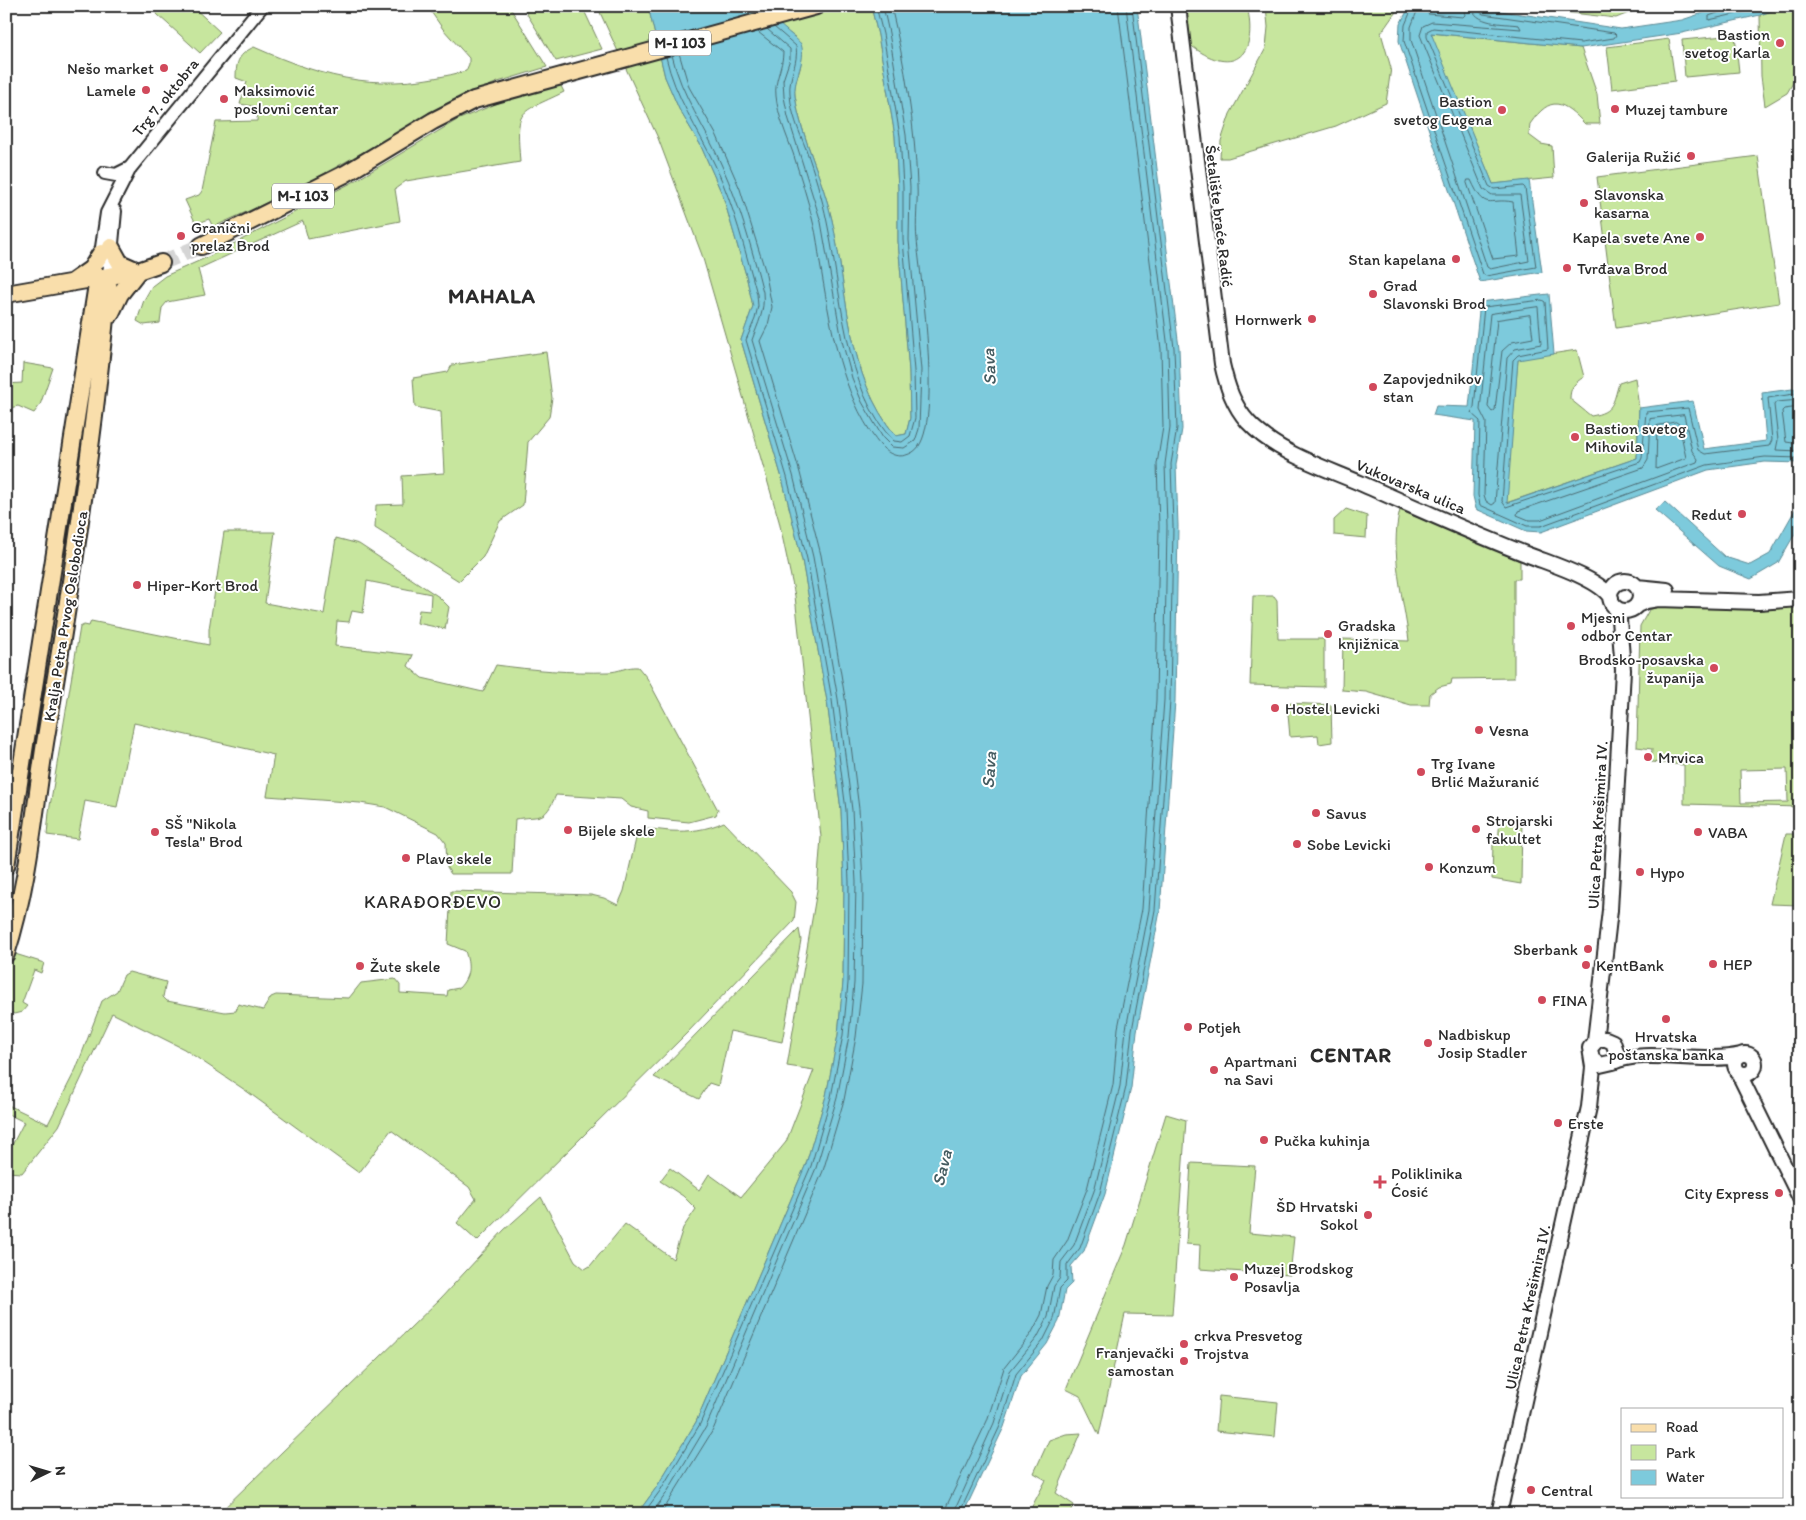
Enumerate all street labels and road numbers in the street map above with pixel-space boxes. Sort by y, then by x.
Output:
road number: M-I 103 [649,30,711,56]
street label: Trg 7. oktobra [128,54,203,140]
street label: Šetalište braće Radić [1201,144,1238,288]
road number: M-I 103 [272,184,334,208]
street label: Vukovarska ulica [1353,455,1469,518]
street label: Kralja Petra Prvog Oslobodioca [39,509,92,723]
street label: Ulica Petra Krešimira IV. [1584,740,1611,910]
street label: Ulica Petra Krešimira IV. [1501,1223,1554,1392]

